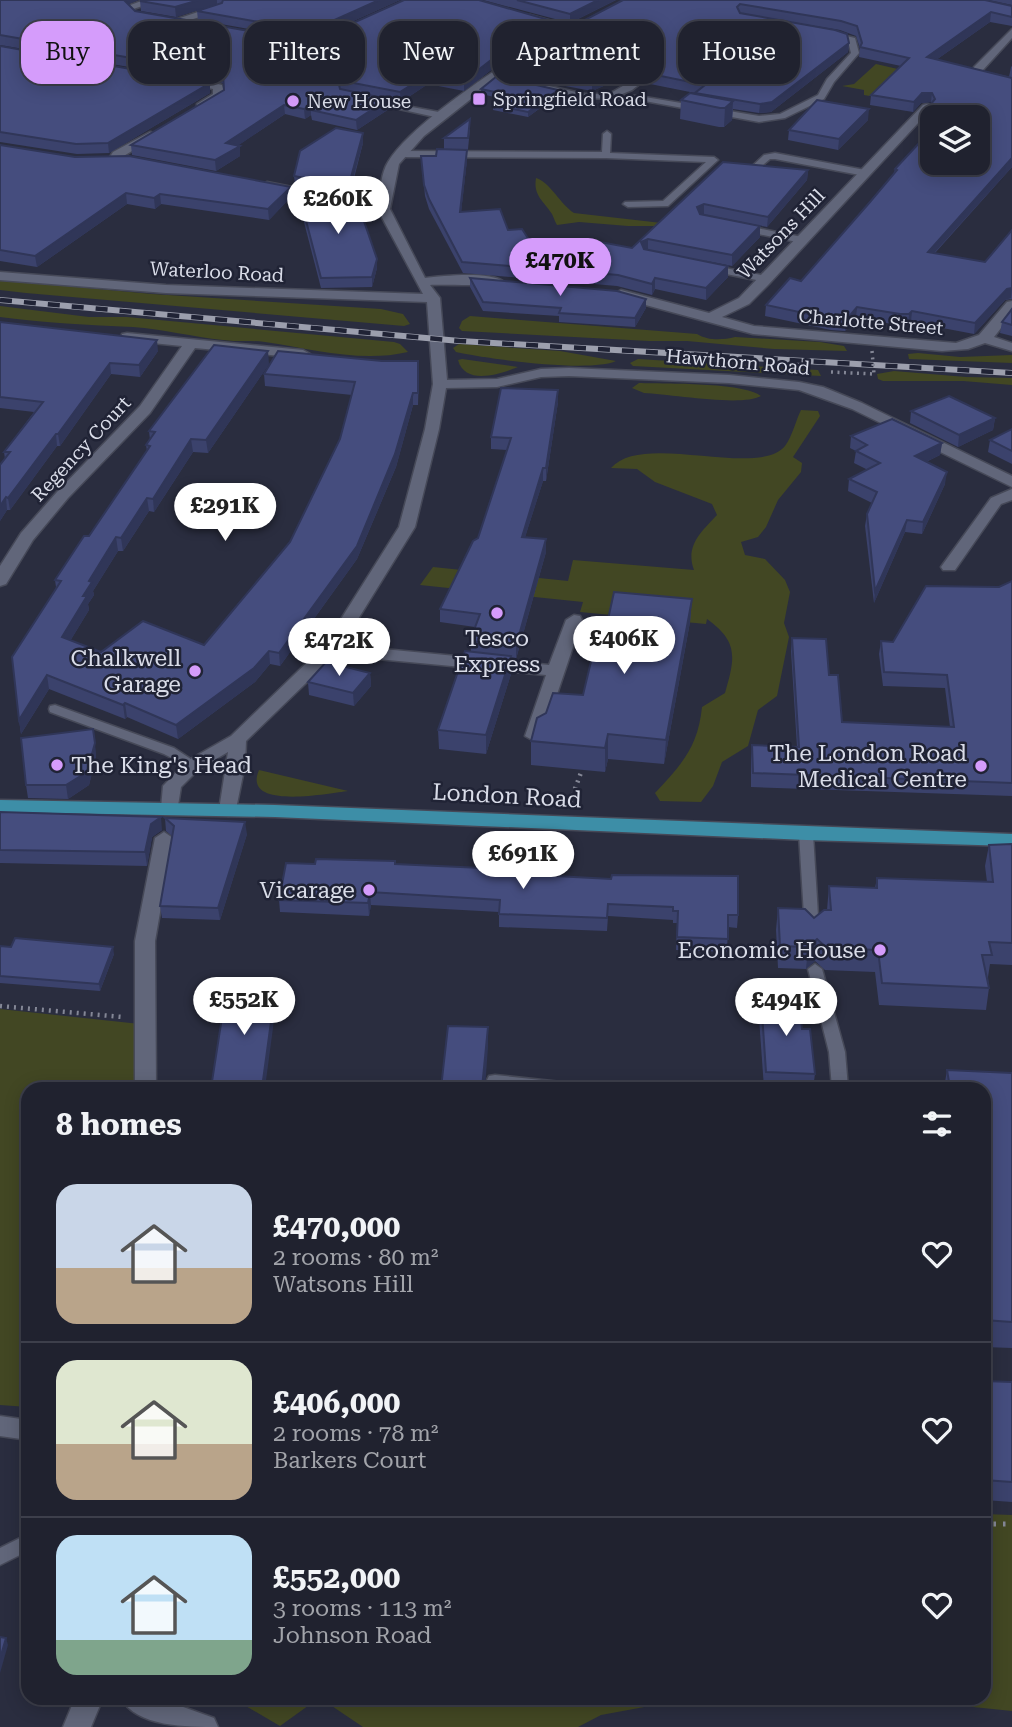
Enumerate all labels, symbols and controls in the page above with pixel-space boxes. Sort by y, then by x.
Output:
chip: Buy [21,21,114,84]
chip: Rent [128,21,230,84]
chip: Filters [244,21,365,84]
chip: New [379,21,478,84]
chip: Apartment [492,21,664,84]
chip: House [678,21,800,84]
place label: Springfield Road [493,88,647,111]
place label: New House [307,90,411,113]
marker: Springfield Road [471,91,487,107]
marker: New House [285,93,301,109]
map controls [920,105,990,175]
button: layers [920,105,990,175]
pin: £260K [289,176,387,236]
street label: Watsons Hill [732,184,830,284]
text: £260K [303,185,373,212]
pin: £470K [511,238,609,298]
text: £470K [525,247,595,274]
street label: Waterloo Road [149,257,285,287]
street label: Charlotte Street [798,304,944,340]
street label: Hawthorn Road [665,344,811,380]
street label: Regency Court [26,392,136,506]
pin: £291K [176,484,274,543]
text: £291K [190,492,260,519]
marker: Tesco Express [489,605,505,621]
pin: £406K [575,616,673,676]
pin: £472K [290,618,388,678]
place label: Tesco Express [454,625,540,678]
text: £406K [589,625,659,652]
text: £472K [304,627,374,654]
place label: Chalkwell Garage [71,645,181,698]
marker: Chalkwell Garage [187,663,203,679]
place label: The London Road Medical Centre [769,740,967,793]
place label: The King's Head [71,752,252,779]
marker: The King's Head [49,757,65,773]
marker: The London Road Medical Centre [973,758,989,774]
street label: London Road [432,779,583,813]
pin: £691K [474,832,572,891]
text: £691K [488,840,558,867]
place label: Vicarage [259,877,355,904]
marker: Vicarage [361,882,377,898]
place label: Economic House [677,937,866,964]
marker: Economic House [872,942,888,958]
pin: £552K [195,978,293,1037]
pin: £494K [737,978,835,1038]
text: £552K [209,986,279,1013]
text: £494K [751,987,821,1014]
icon: filters [918,1105,956,1143]
text: 8 homes [56,1107,182,1142]
text: £470,000 [273,1209,400,1244]
icon: home [112,1212,196,1296]
icon: heart [918,1235,956,1273]
text: 2 rooms · 80 m² [273,1244,439,1271]
text: Watsons Hill [273,1271,413,1298]
text: £406,000 [273,1385,400,1420]
icon: home [112,1388,196,1472]
icon: heart [918,1411,956,1449]
text: 2 rooms · 78 m² [273,1420,439,1447]
text: Barkers Court [273,1447,426,1474]
text: £552,000 [273,1560,400,1595]
icon: home [112,1563,196,1647]
icon: heart [918,1586,956,1624]
text: 3 rooms · 113 m² [273,1595,451,1622]
text: Johnson Road [273,1622,432,1649]

